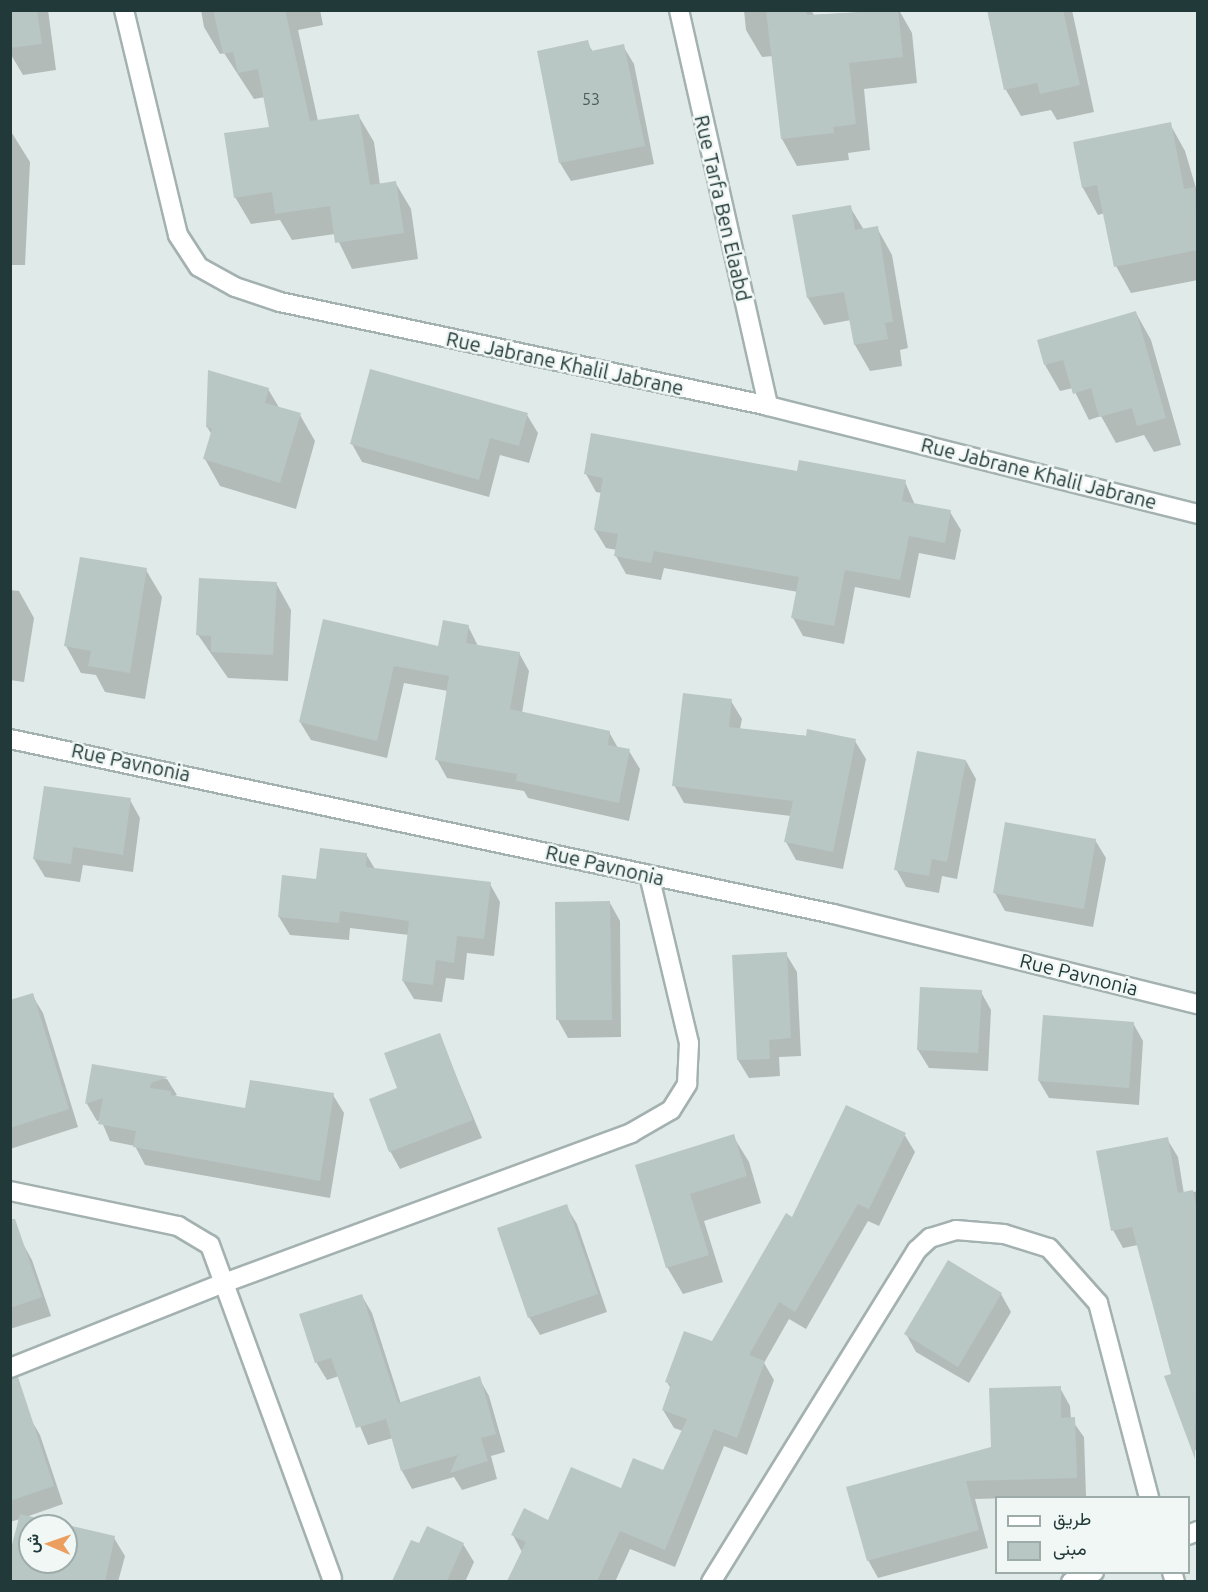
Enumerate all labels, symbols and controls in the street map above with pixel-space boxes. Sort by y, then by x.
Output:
house number: 53 [582,89,600,109]
street label: Rue Tarfa Ben Elaabd [690,113,756,303]
street label: Rue Jabrane Khalil Jabrane [444,326,686,400]
street label: Rue Jabrane Khalil Jabrane [919,432,1159,514]
street label: Rue Pavnonia [69,738,193,786]
street label: Rue Pavnonia [543,840,667,890]
street label: Rue Pavnonia [1017,948,1141,1000]
legend [995,1496,1190,1574]
text: طريق [1053,1508,1091,1528]
north arrow [18,1514,78,1574]
text: ش [23,1534,41,1553]
text: مبنى [1053,1538,1087,1558]

